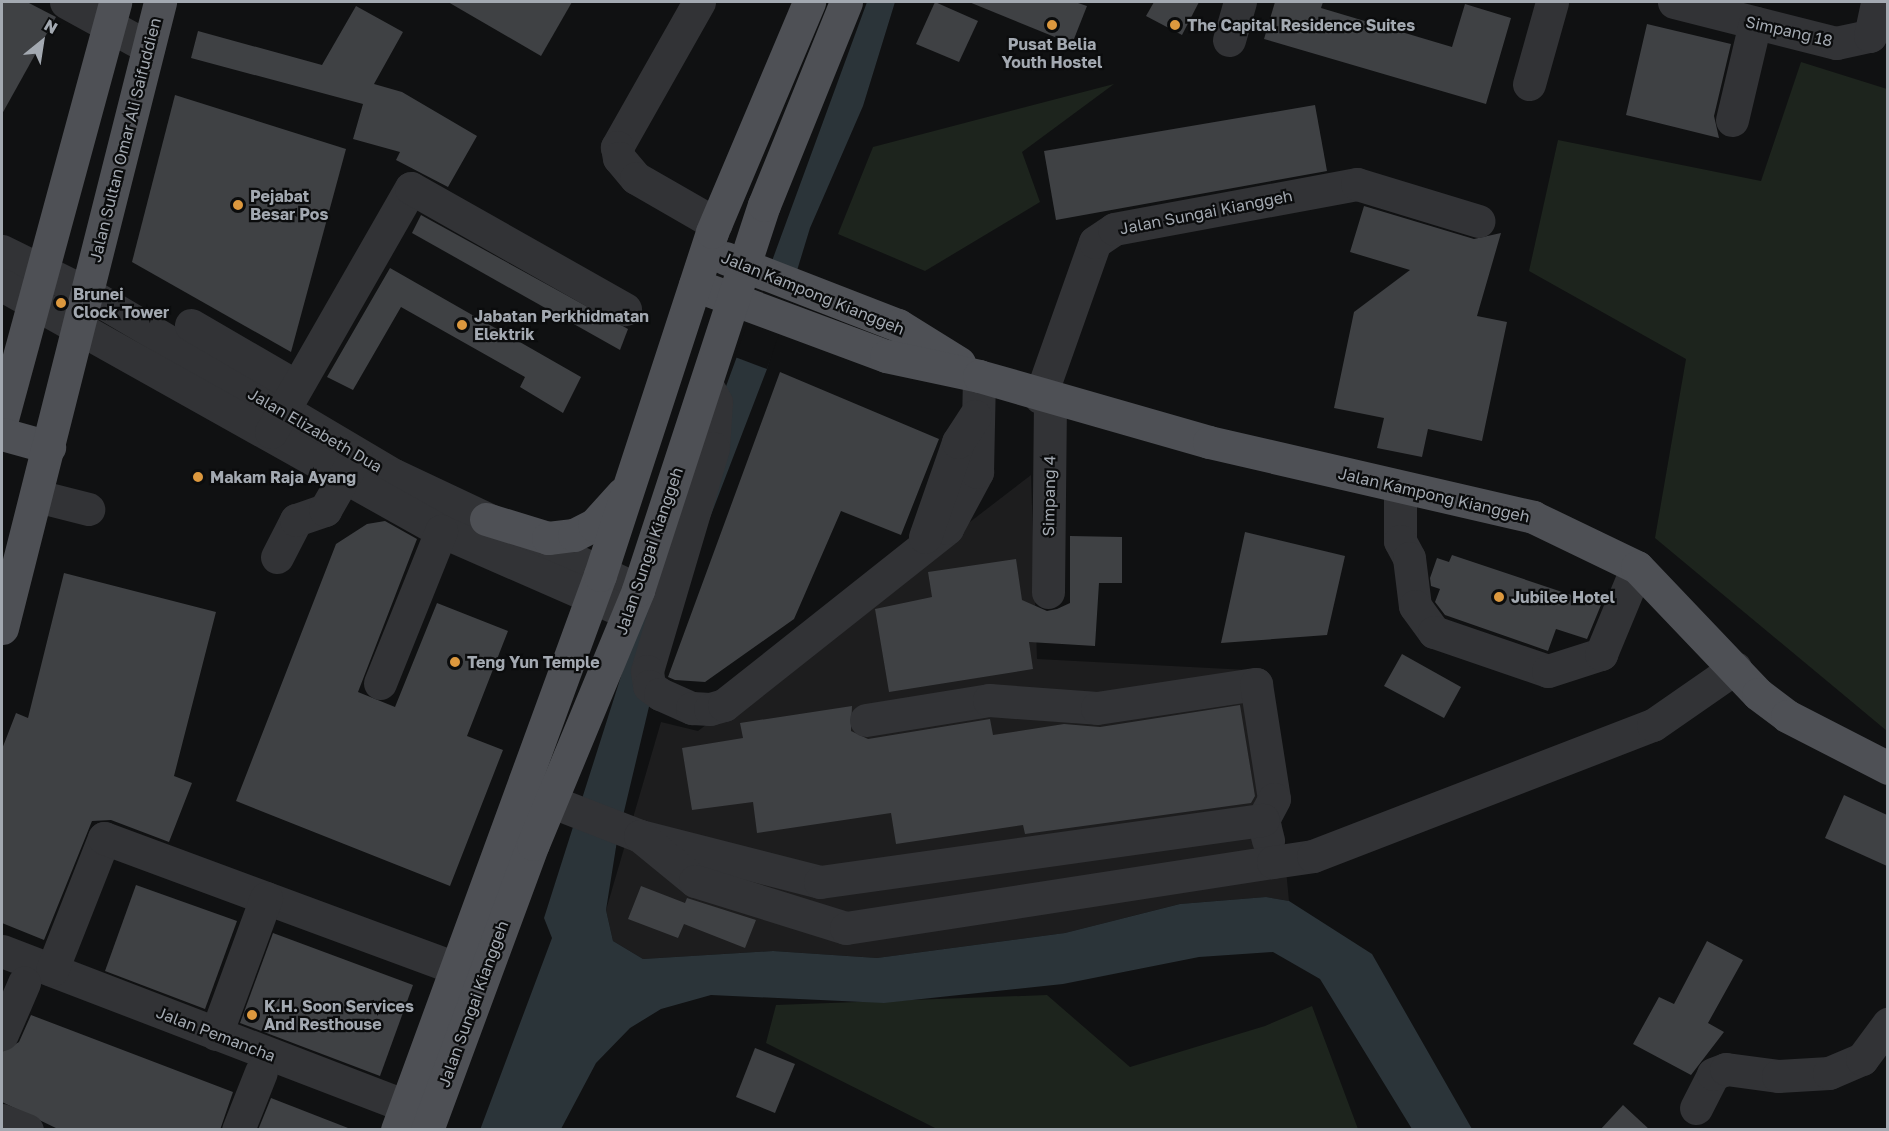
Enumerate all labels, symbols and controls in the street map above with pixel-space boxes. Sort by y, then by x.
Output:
north arrow [12,12,72,72]
street label: Simpang 18 [1744,12,1834,50]
text: N [41,15,61,38]
place label: The Capital Residence Suites [1187,15,1415,35]
street label: Jalan Sultan Omar Ali Saifuddien [85,16,165,264]
marker: Pusat Belia Youth Hostel [1045,18,1059,32]
marker: The Capital Residence Suites [1168,18,1182,32]
place label: Pusat Belia Youth Hostel [1002,34,1102,72]
place label: Pejabat Besar Pos [250,186,328,224]
street label: Jalan Sungai Kianggeh [1118,186,1294,238]
marker: Pejabat Besar Pos [231,198,245,212]
street label: Jalan Kampong Kianggeh [718,247,908,339]
place label: Brunei Clock Tower [73,284,169,322]
marker: Brunei Clock Tower [54,296,68,310]
place label: Jabatan Perkhidmatan Elektrik [474,306,649,344]
marker: Jabatan Perkhidmatan Elektrik [455,318,469,332]
street label: Jalan Elizabeth Dua [245,384,385,476]
street label: Simpang 4 [1039,455,1059,537]
street label: Jalan Kampong Kianggeh [1336,464,1532,526]
street label: Jalan Sungai Kianggeh [611,465,687,637]
place label: Makam Raja Ayang [210,467,356,487]
marker: Makam Raja Ayang [191,470,205,484]
place label: Jubilee Hotel [1511,587,1615,607]
marker: Jubilee Hotel [1492,590,1506,604]
place label: Teng Yun Temple [467,652,600,672]
marker: Teng Yun Temple [448,655,462,669]
street label: Jalan Sungai Kianggeh [434,918,512,1090]
place label: K.H. Soon Services And Resthouse [264,996,414,1034]
street label: Jalan Pemancha [154,1002,278,1066]
marker: K.H. Soon Services And Resthouse [245,1008,259,1022]

